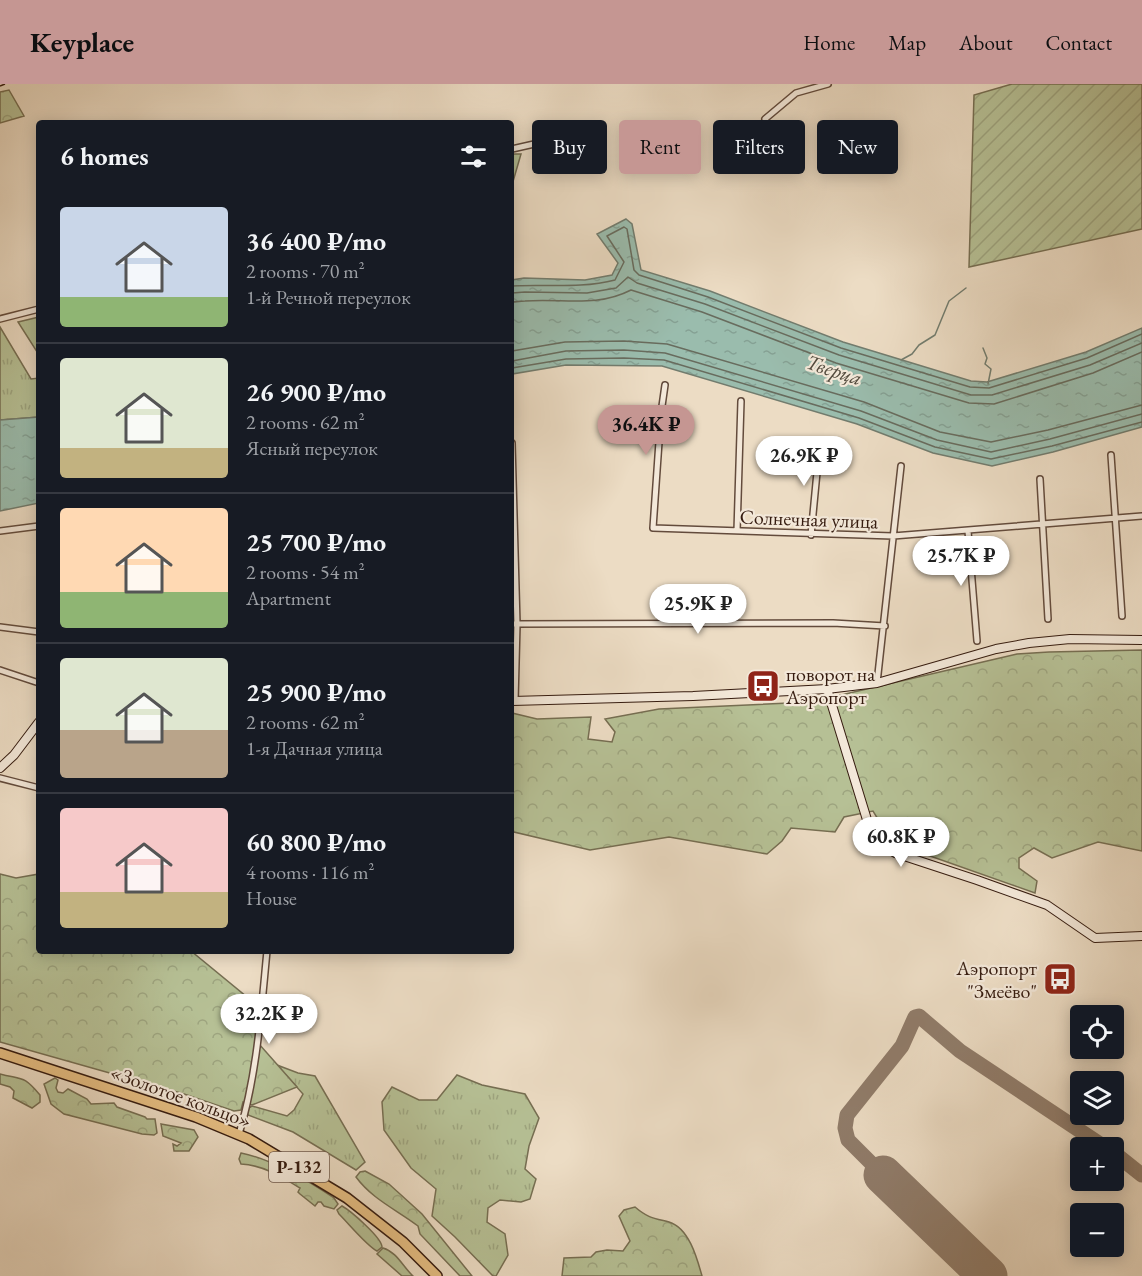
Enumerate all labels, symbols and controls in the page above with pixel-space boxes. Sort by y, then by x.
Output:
text: Keyplace [30,24,134,60]
text: Home [803,29,855,56]
text: Map [888,29,926,56]
text: About [959,29,1012,56]
text: Contact [1045,29,1112,56]
chip: Buy [532,120,607,174]
chip: Rent [619,120,701,174]
chip: Filters [713,120,805,174]
chip: New [817,120,898,174]
text: 6 homes [60,139,149,173]
icon: filters [457,140,490,173]
text: 36 400 ₽/mo [246,224,386,258]
icon: home [108,231,180,303]
text: 2 rooms · 70 m² [246,258,365,284]
text: 1-й Речной переулок [246,284,411,310]
water label: Тверца [803,348,865,391]
text: 26 900 ₽/mo [246,375,386,409]
icon: home [108,382,180,454]
pin: 36.4K ₽ [591,405,701,456]
text: 2 rooms · 62 m² [246,409,365,435]
text: 36.4K ₽ [612,411,680,437]
text: Ясный переулок [246,435,378,461]
pin: 26.9K ₽ [749,436,859,487]
text: 26.9K ₽ [770,442,838,468]
street label: Солнечная улица [739,504,879,534]
text: 25 700 ₽/mo [246,525,386,559]
icon: home [108,532,180,604]
pin: 25.7K ₽ [906,536,1016,587]
text: 25.7K ₽ [927,542,995,568]
text: 2 rooms · 54 m² [246,559,365,585]
pin: 25.9K ₽ [643,584,753,635]
text: Apartment [246,585,331,611]
text: 25.9K ₽ [664,590,732,616]
place label: поворот на Аэропорт [785,661,875,710]
bus stop icon: поворот на Аэропорт [745,668,781,704]
text: 25 900 ₽/mo [246,675,386,709]
icon: home [108,682,180,754]
text: 2 rooms · 62 m² [246,709,365,735]
text: 1-я Дачная улица [246,735,383,761]
pin: 60.8K ₽ [846,817,956,868]
text: 60.8K ₽ [867,823,935,849]
text: 60 800 ₽/mo [246,825,386,859]
icon: home [108,832,180,904]
text: 4 rooms · 116 m² [246,859,374,885]
text: House [246,885,297,911]
place label: Аэропорт "Змеёво" [955,955,1037,1004]
bus stop icon: Аэропорт "Змеёво" [1042,961,1078,997]
pin: 32.2K ₽ [214,994,324,1045]
text: 32.2K ₽ [235,1000,303,1026]
map controls [1070,1005,1124,1257]
button: locate [1070,1005,1124,1059]
street label: «Золотое кольцо» [107,1058,255,1134]
button: layers [1070,1071,1124,1125]
button: + [1070,1137,1124,1191]
road number: Р-132 [269,1152,329,1182]
button: − [1070,1203,1124,1257]

